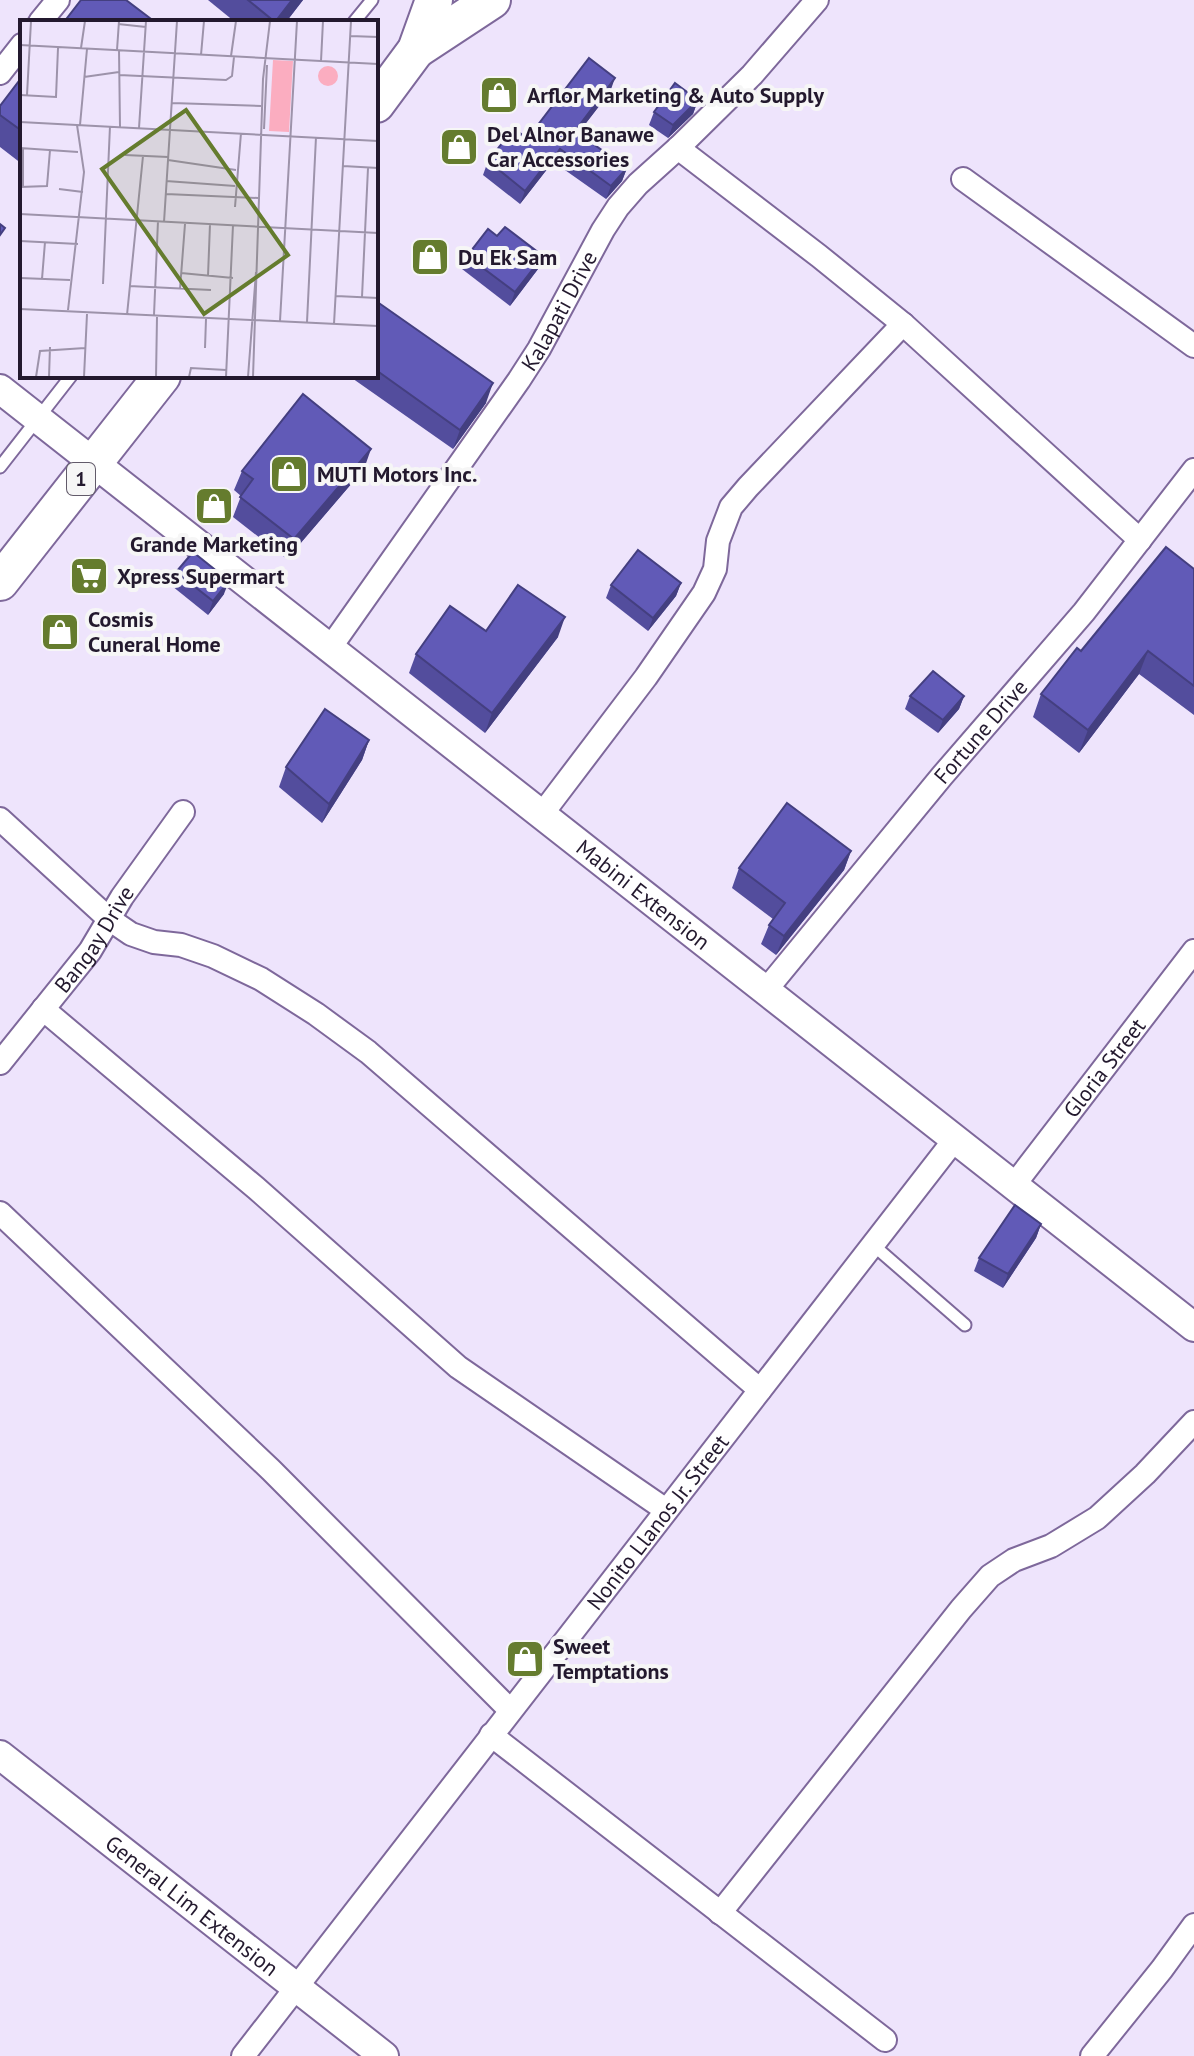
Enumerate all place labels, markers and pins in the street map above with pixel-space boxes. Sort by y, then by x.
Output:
shop icon: Arflor Marketing & Auto Supply [478,74,520,116]
place label: Arflor Marketing & Auto Supply [527,81,824,109]
place label: Del Alnor Banawe Car Accessories [487,120,654,173]
shop icon: Del Alnor Banawe Car Accessories [438,126,480,168]
shop icon: Du Ek Sam [409,236,451,278]
place label: Du Ek Sam [458,243,557,271]
shop icon: MUTI Motors Inc. [268,453,310,495]
place label: MUTI Motors Inc. [317,460,477,488]
shop icon: Grande Marketing [193,485,235,527]
place label: Grande Marketing [130,530,298,558]
supermarket icon: Xpress Supermart [68,555,110,597]
place label: Xpress Supermart [117,562,285,590]
place label: Cosmis Cuneral Home [88,605,221,658]
shop icon: Cosmis Cuneral Home [39,611,81,653]
place label: Sweet Temptations [553,1632,669,1685]
shop icon: Sweet Temptations [504,1638,546,1680]

